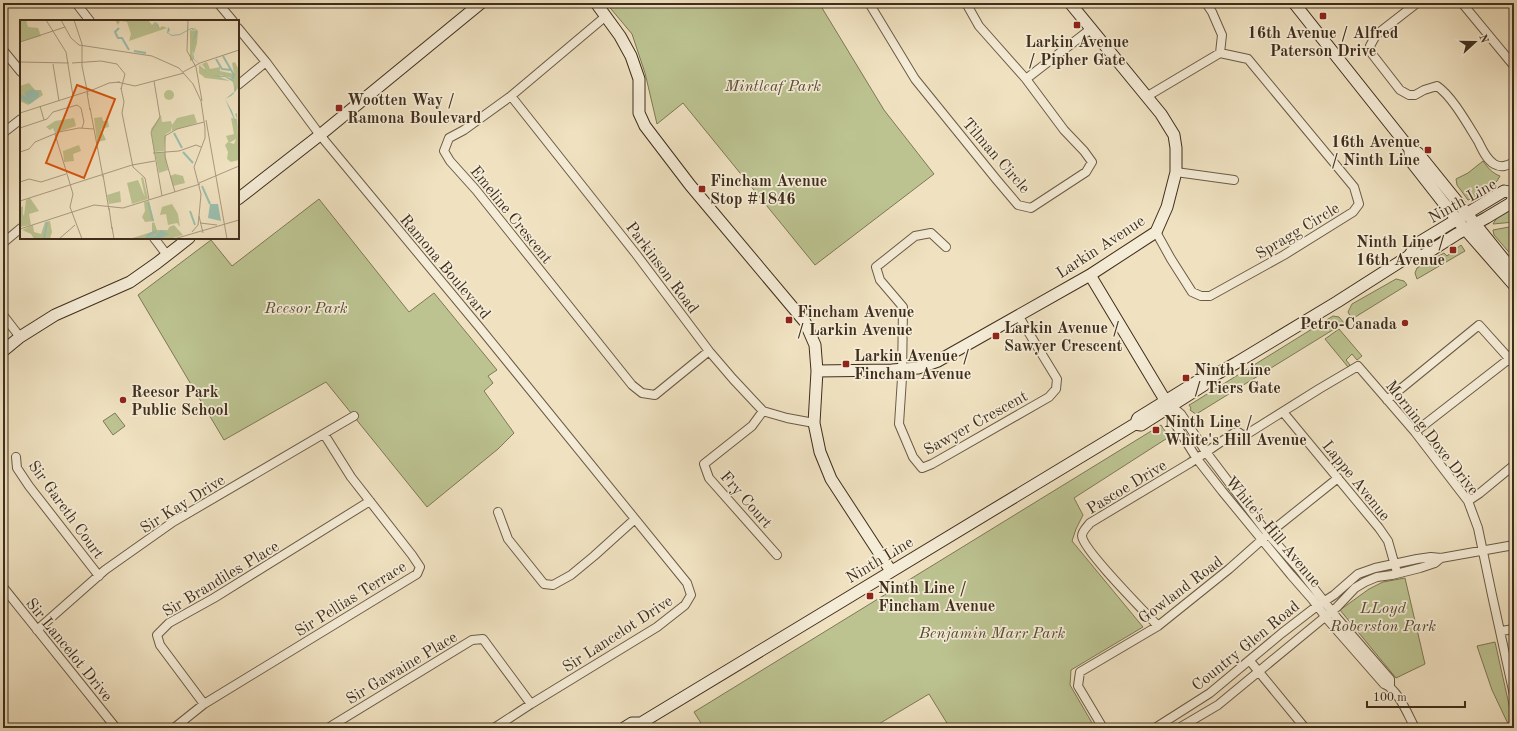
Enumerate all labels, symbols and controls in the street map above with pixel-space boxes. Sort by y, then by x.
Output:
marker: 16th Avenue / Alfred Paterson Drive [1318,11,1328,21]
inset map [20,20,239,239]
marker: Larkin Avenue / Pipher Gate [1072,20,1082,30]
north arrow [1455,22,1495,62]
place label: 16th Avenue / Alfred Paterson Drive [1248,26,1399,60]
text: N [1476,33,1490,45]
place label: Larkin Avenue / Pipher Gate [1025,35,1129,69]
park label: Mintleaf Park [724,79,821,95]
place label: Wootten Way / Ramona Boulevard [347,93,482,127]
marker: Wootten Way / Ramona Boulevard [334,103,344,113]
street label: Tilman Circle [959,116,1032,197]
place label: 16th Avenue / Ninth Line [1331,135,1420,169]
marker: 16th Avenue / Ninth Line [1423,145,1433,155]
street label: Emeline Crescent [466,163,555,267]
place label: Fincham Avenue Stop #1846 [710,174,827,208]
street label: Ninth Line [1426,177,1500,227]
marker: Fincham Avenue Stop #1846 [697,184,707,194]
street label: Spragg Circle [1253,200,1343,263]
street label: Ramona Boulevard [396,212,493,323]
street label: Larkin Avenue [1054,213,1148,282]
street label: Parkinson Road [622,220,701,317]
place label: Ninth Line / 16th Avenue [1356,235,1445,269]
marker: Ninth Line / 16th Avenue [1448,245,1458,255]
park label: Reesor Park [263,301,348,317]
place label: Fincham Avenue / Larkin Avenue [797,305,914,339]
marker: Fincham Avenue / Larkin Avenue [784,315,794,325]
place label: Petro-Canada [1300,317,1397,333]
marker: Petro-Canada [1400,318,1410,328]
place label: Larkin Avenue / Sawyer Crescent [1004,321,1123,355]
marker: Larkin Avenue / Sawyer Crescent [991,331,1001,341]
place label: Larkin Avenue / Fincham Avenue [854,349,971,383]
marker: Larkin Avenue / Fincham Avenue [841,359,851,369]
place label: Ninth Line / Tiers Gate [1194,363,1281,397]
marker: Ninth Line / Tiers Gate [1181,373,1191,383]
street label: Morning Dove Drive [1382,378,1481,498]
place label: Reesor Park Public School [131,385,229,419]
street label: Sawyer Crescent [921,388,1031,459]
marker: Reesor Park Public School [118,395,128,405]
place label: Ninth Line / White's Hill Avenue [1164,415,1307,449]
marker: Ninth Line / White's Hill Avenue [1151,425,1161,435]
street label: Lappe Avenue [1318,438,1392,524]
street label: Sir Gareth Court [25,458,106,562]
street label: Pascoe Drive [1084,458,1170,518]
street label: Fry Court [717,469,775,532]
street label: Sir Kay Drive [138,472,228,537]
street label: White's Hill Avenue [1222,474,1323,591]
street label: Ninth Line [844,535,916,587]
street label: Sir Brandiles Place [160,539,282,621]
street label: Gowland Road [1136,554,1226,627]
street label: Sir Pellias Terrace [293,559,410,640]
place label: Ninth Line / Fincham Avenue [878,581,995,615]
marker: Ninth Line / Fincham Avenue [865,591,875,601]
street label: Sir Lancelot Drive [560,593,676,676]
street label: Sir Lancelot Drive [22,596,115,705]
street label: Country Glen Road [1190,599,1303,695]
park label: LLoyd Roberston Park [1329,601,1436,635]
park label: Benjamin Marr Park [918,626,1065,642]
street label: Sir Gawaine Place [344,629,460,708]
scale bar [1367,683,1465,709]
text: 100 m [1373,692,1407,704]

